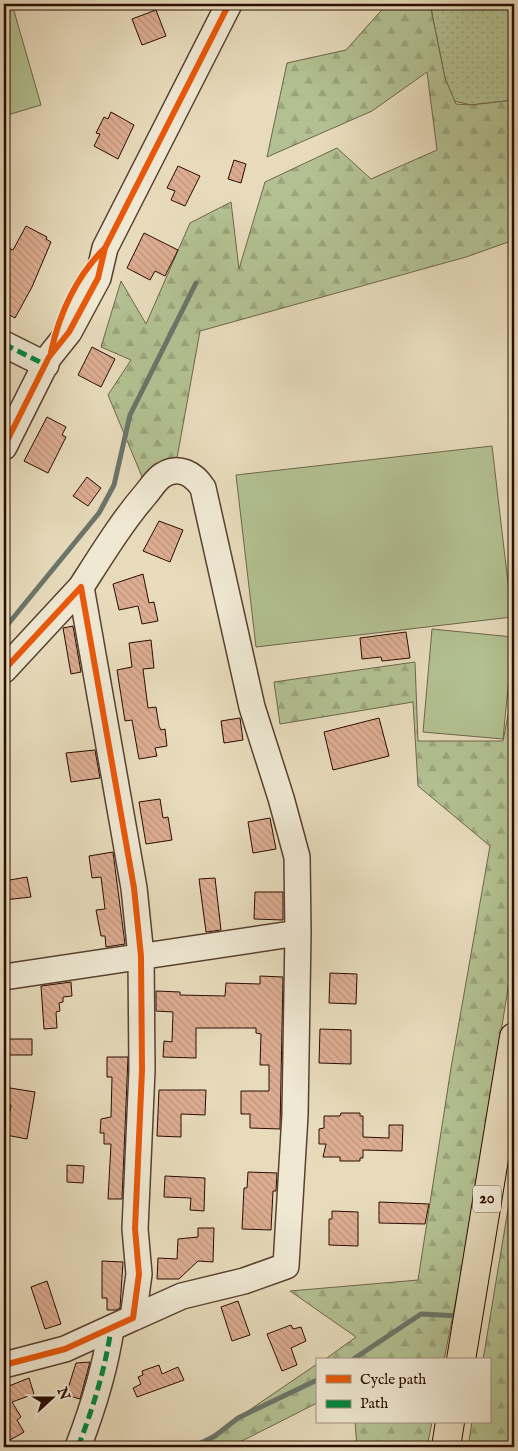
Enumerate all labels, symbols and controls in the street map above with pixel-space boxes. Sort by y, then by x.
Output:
road number: 20 [473,1186,501,1212]
legend [316,1358,490,1424]
text: Cycle path [360,1370,426,1389]
north arrow [28,1374,78,1424]
text: N [52,1384,74,1403]
text: Path [360,1394,388,1413]

